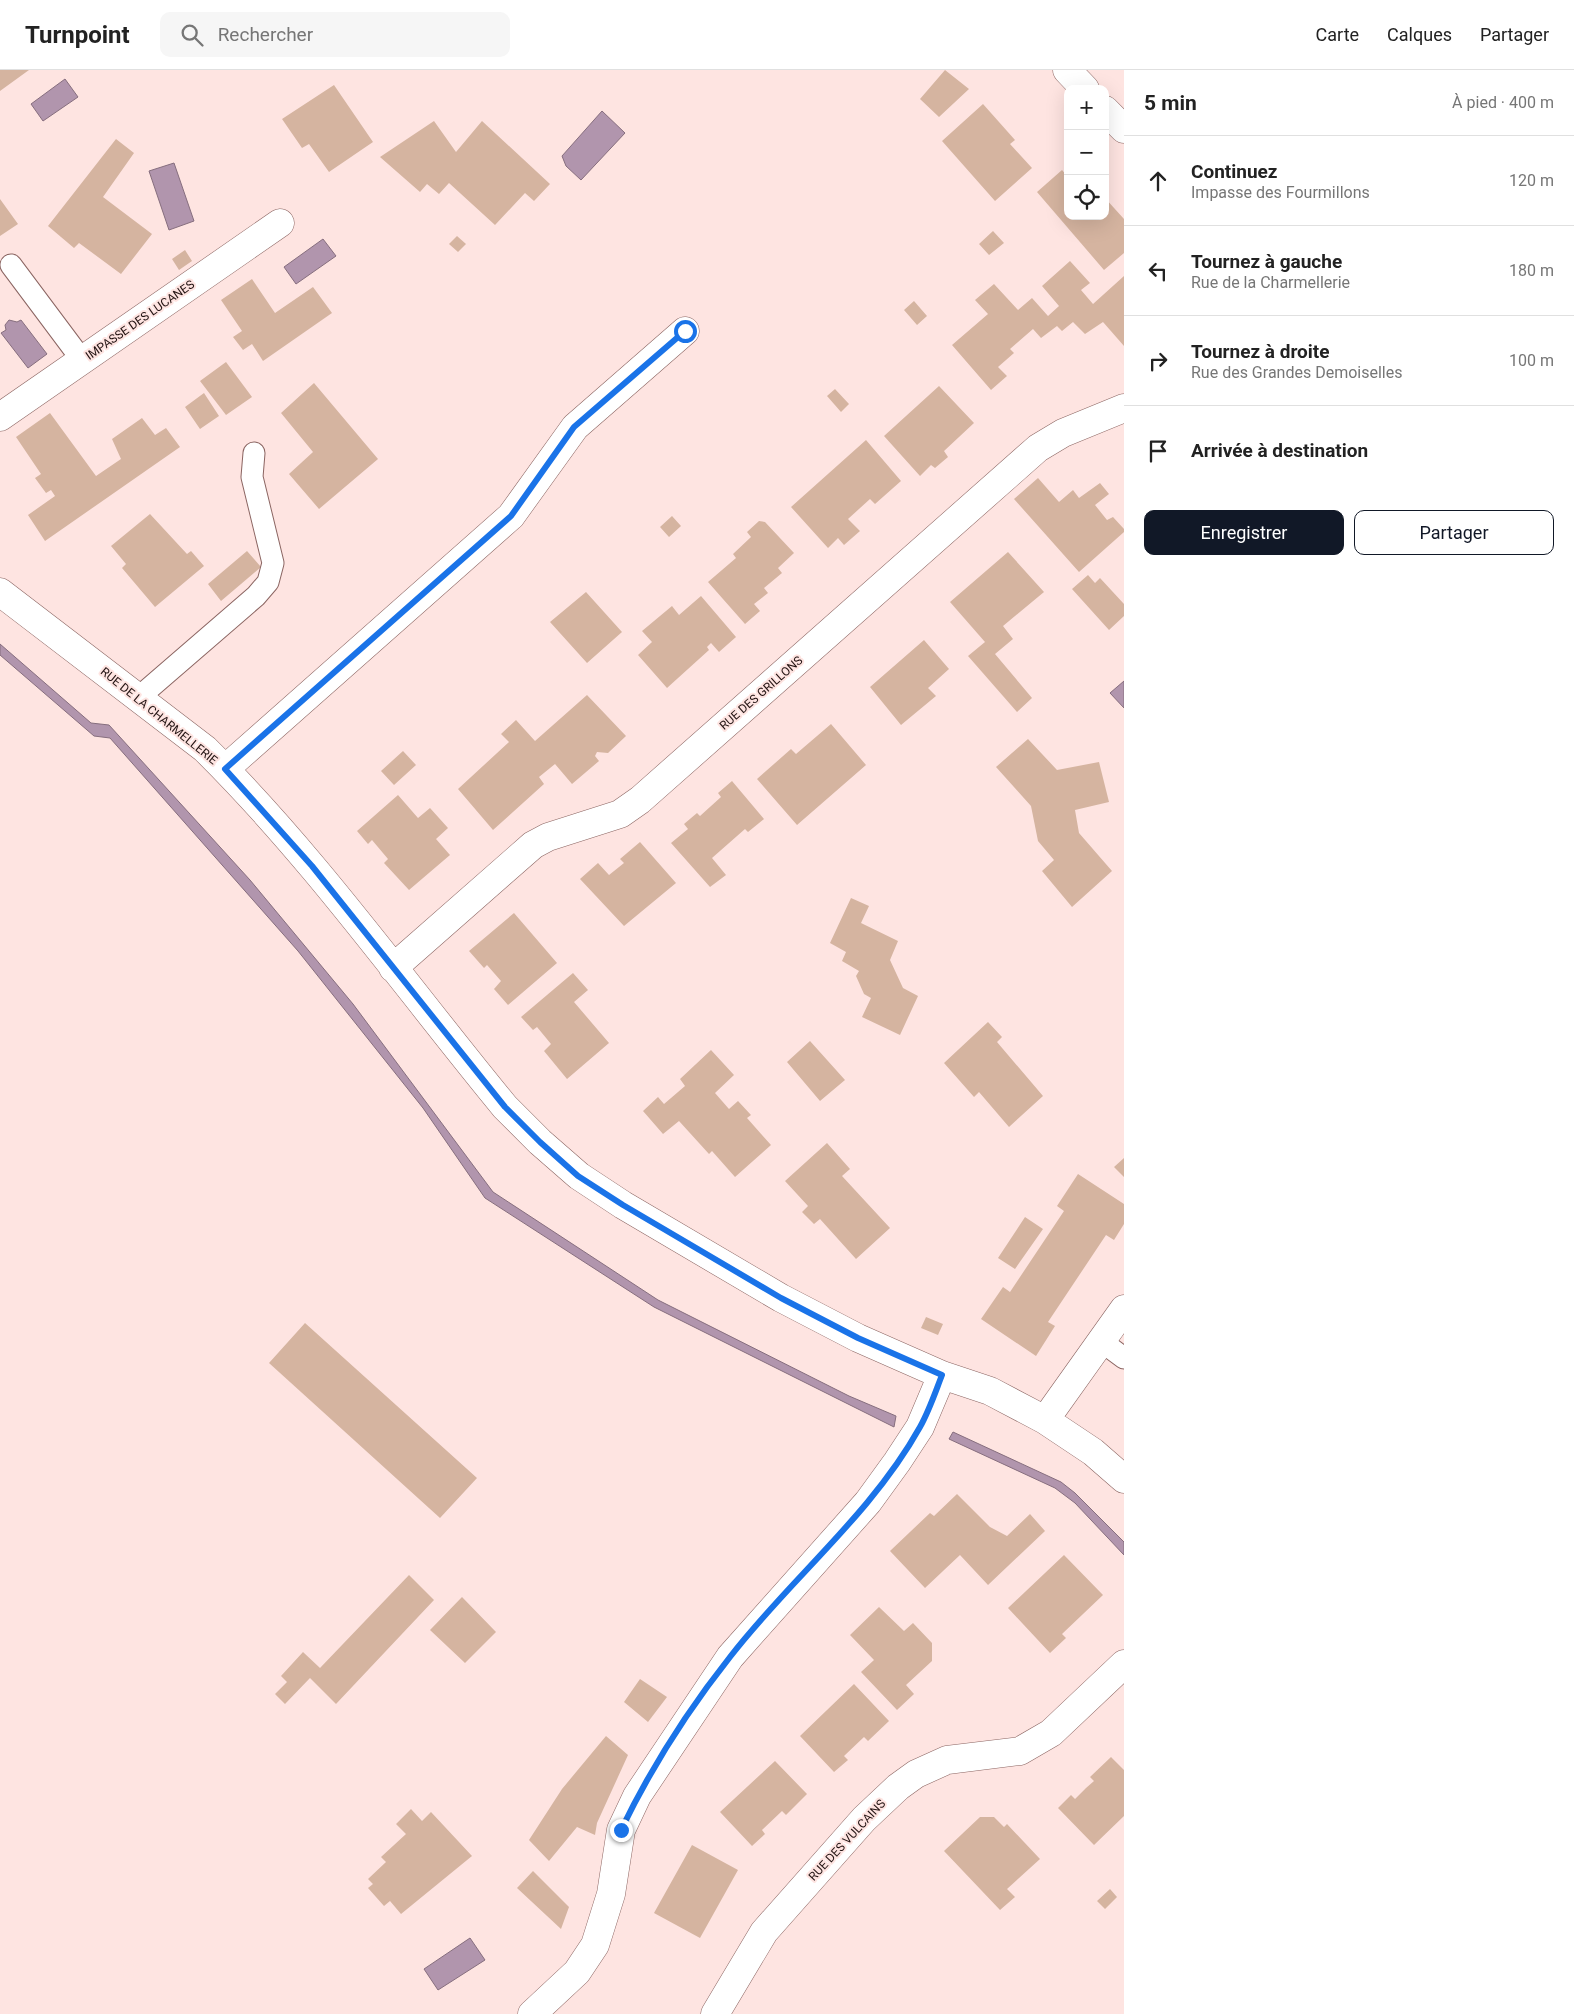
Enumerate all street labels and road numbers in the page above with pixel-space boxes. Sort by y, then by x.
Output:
street label: IMPASSE DES LUCANES [83,277,197,363]
street label: RUE DES GRILLONS [717,653,805,733]
street label: RUE DE LA CHARMELLERIE [98,665,220,768]
street label: RUE DES VULCAINS [806,1797,888,1883]

